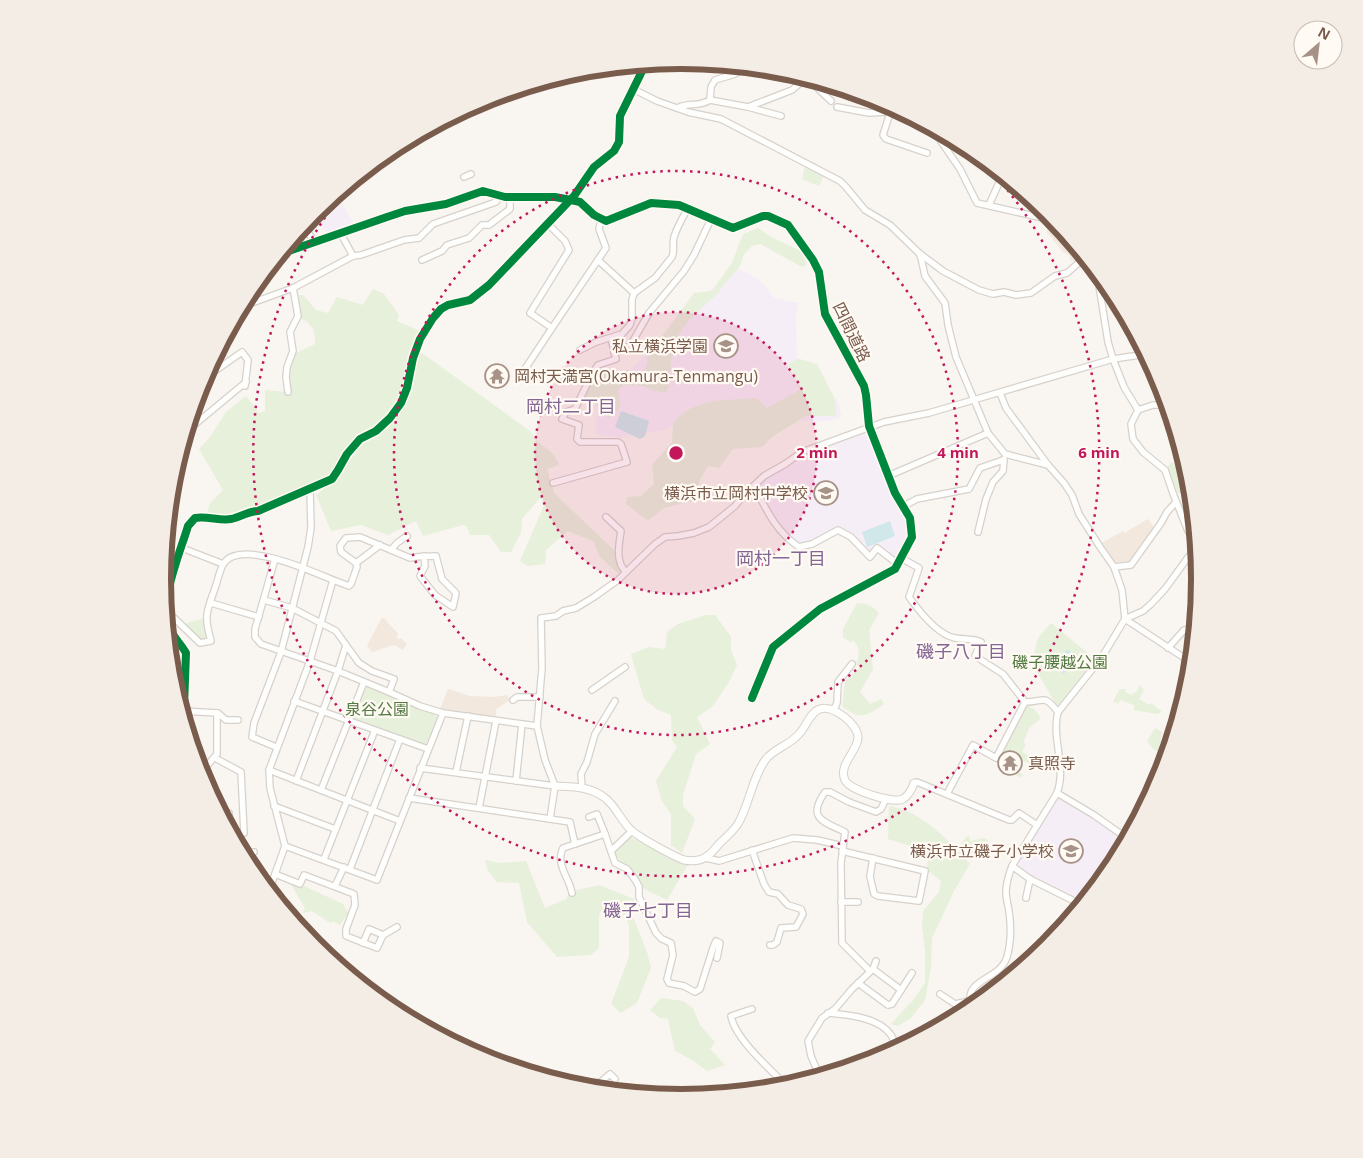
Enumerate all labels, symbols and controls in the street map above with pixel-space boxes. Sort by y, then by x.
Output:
north arrow [1293,20,1343,70]
text: N [1315,22,1334,44]
street label: 四間道路 [828,298,876,366]
school or university icon: 私立横浜学園 [713,333,739,359]
place label: 私立横浜学園 [612,335,708,357]
temple icon: 岡村天満宮(Okamura-Tenmangu) [484,363,510,389]
place label: 岡村天満宮(Okamura-Tenmangu) [514,365,758,387]
district label: 岡村二丁目 [526,394,616,418]
text: 2 min [796,442,838,462]
text: 4 min [937,442,979,462]
text: 6 min [1078,442,1120,462]
centre of rings [667,444,685,462]
school or university icon: 横浜市立岡村中学校 [813,480,839,506]
place label: 横浜市立岡村中学校 [664,482,808,504]
district label: 岡村一丁目 [736,546,826,570]
district label: 磯子八丁目 [916,639,1006,663]
park label: 磯子腰越公園 [1012,651,1108,673]
park label: 泉谷公園 [345,698,409,720]
temple icon: 真照寺 [997,750,1023,776]
place label: 真照寺 [1028,752,1076,774]
school or university icon: 横浜市立磯子小学校 [1058,838,1084,864]
place label: 横浜市立磯子小学校 [910,840,1054,862]
district label: 磯子七丁目 [603,898,693,922]

